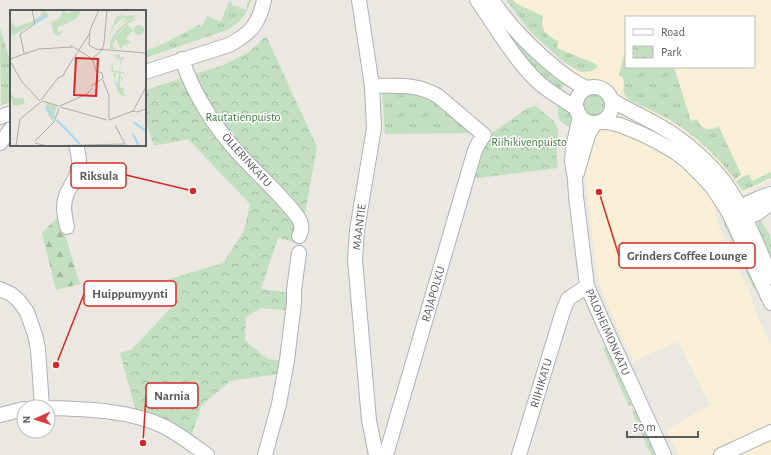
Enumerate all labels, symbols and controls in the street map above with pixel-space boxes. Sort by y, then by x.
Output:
inset map [10,10,146,146]
legend [625,16,755,68]
text: Road [661,26,685,38]
text: Park [661,46,682,58]
park label: Rautatienpuisto [205,111,281,123]
street label: ÖLLERINKATU [220,130,275,189]
park label: Riihikivenpuisto [491,136,567,148]
callout: Riksula [71,163,126,188]
text: Riksula [80,170,118,183]
street label: MAANTIE [350,203,368,251]
callout: Grinders Coffee Lounge [619,243,755,268]
text: Grinders Coffee Lounge [627,250,747,263]
street label: RAJAPOLKU [419,265,447,323]
callout: Huippumyynti [84,281,176,306]
street label: PALOHEIMONKATU [584,287,632,377]
text: Huippumyynti [92,288,168,301]
street label: RIIHIKATU [528,357,554,409]
callout: Narnia [146,383,198,408]
text: Narnia [154,390,190,403]
north arrow [16,399,56,439]
scale bar [627,413,698,439]
text: N [21,415,32,424]
text: 50 m [633,421,656,433]

